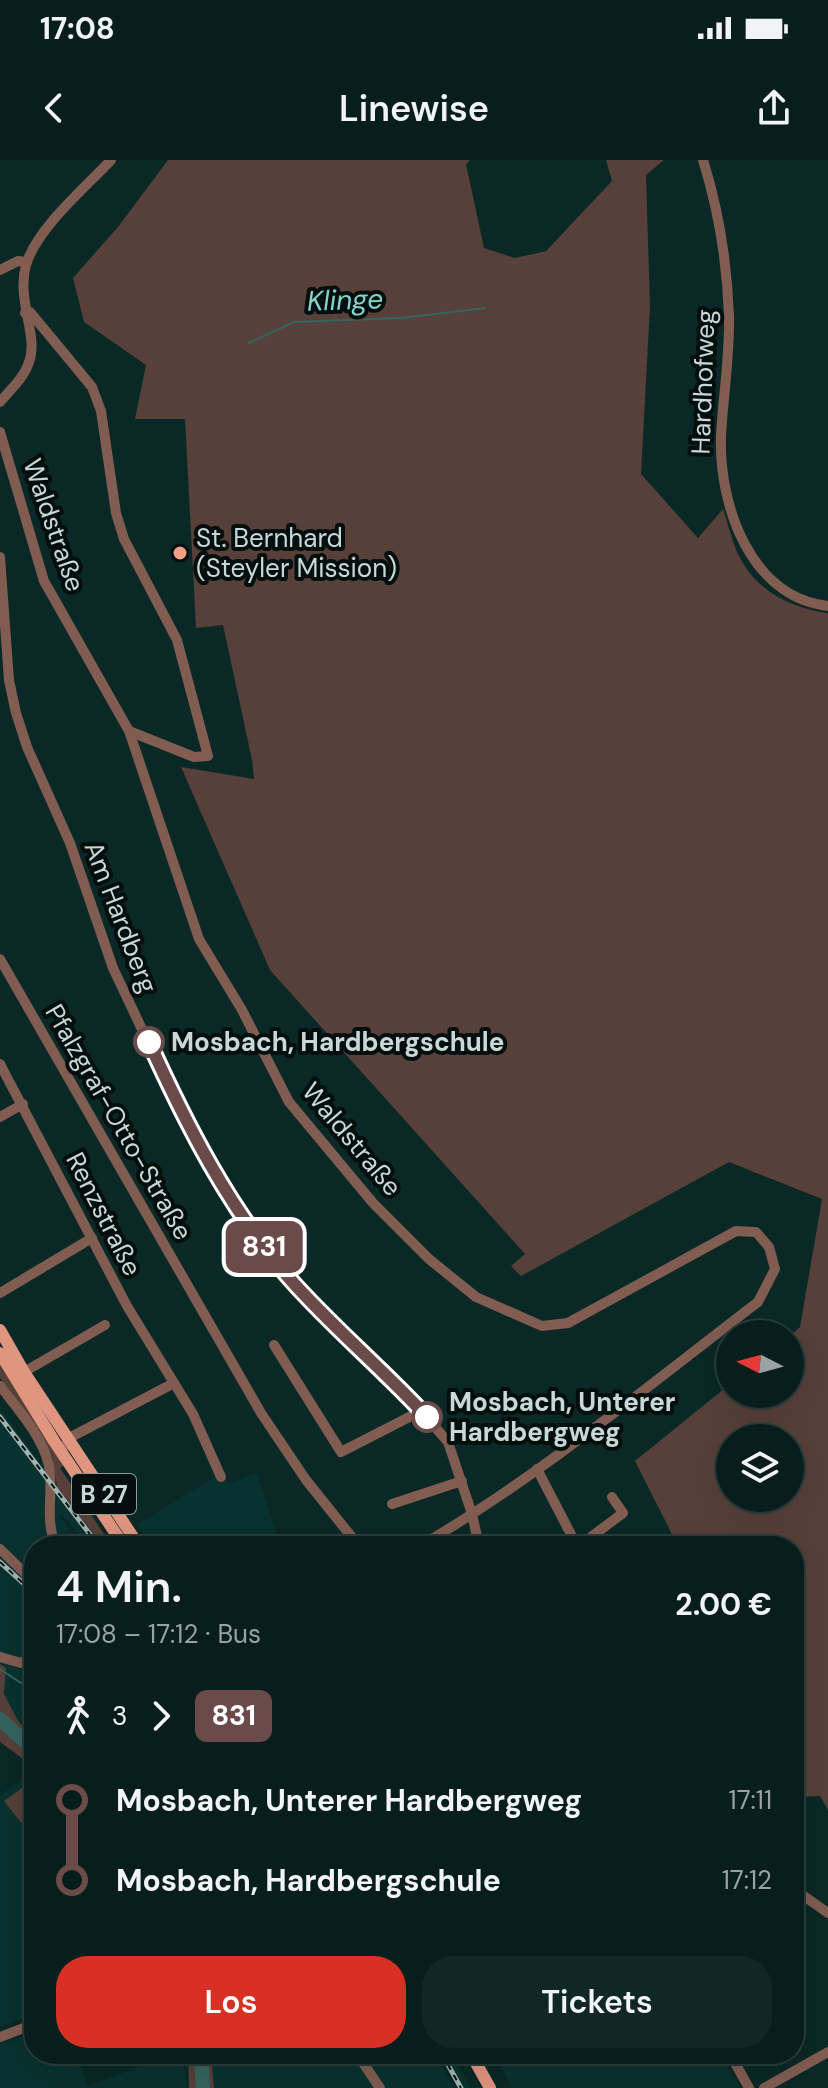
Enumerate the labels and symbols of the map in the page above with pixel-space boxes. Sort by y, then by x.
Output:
water label: Klinge [306,280,384,320]
street label: Hardhofweg [683,309,723,455]
street label: Waldstraße [15,454,93,596]
place label: St. Bernhard (Steyler Mission) [196,521,397,585]
marker: St. Bernhard (Steyler Mission) [171,544,189,562]
street label: Am Hardberg [77,836,165,998]
street label: Pfalzgraf-Otto-Straße [38,998,200,1246]
place label: Mosbach, Hardbergschule [171,1025,504,1059]
marker: Mosbach, Hardbergschule [134,1027,164,1057]
street label: Waldstraße [295,1075,409,1203]
street label: Renzstraße [58,1146,150,1282]
line badge: 831 [218,1221,310,1273]
north arrow [716,1320,804,1408]
place label: Mosbach, Unterer Hardbergweg [449,1385,676,1449]
marker: Mosbach, Unterer Hardbergweg [412,1402,442,1432]
road number: B 27 [72,1474,136,1514]

